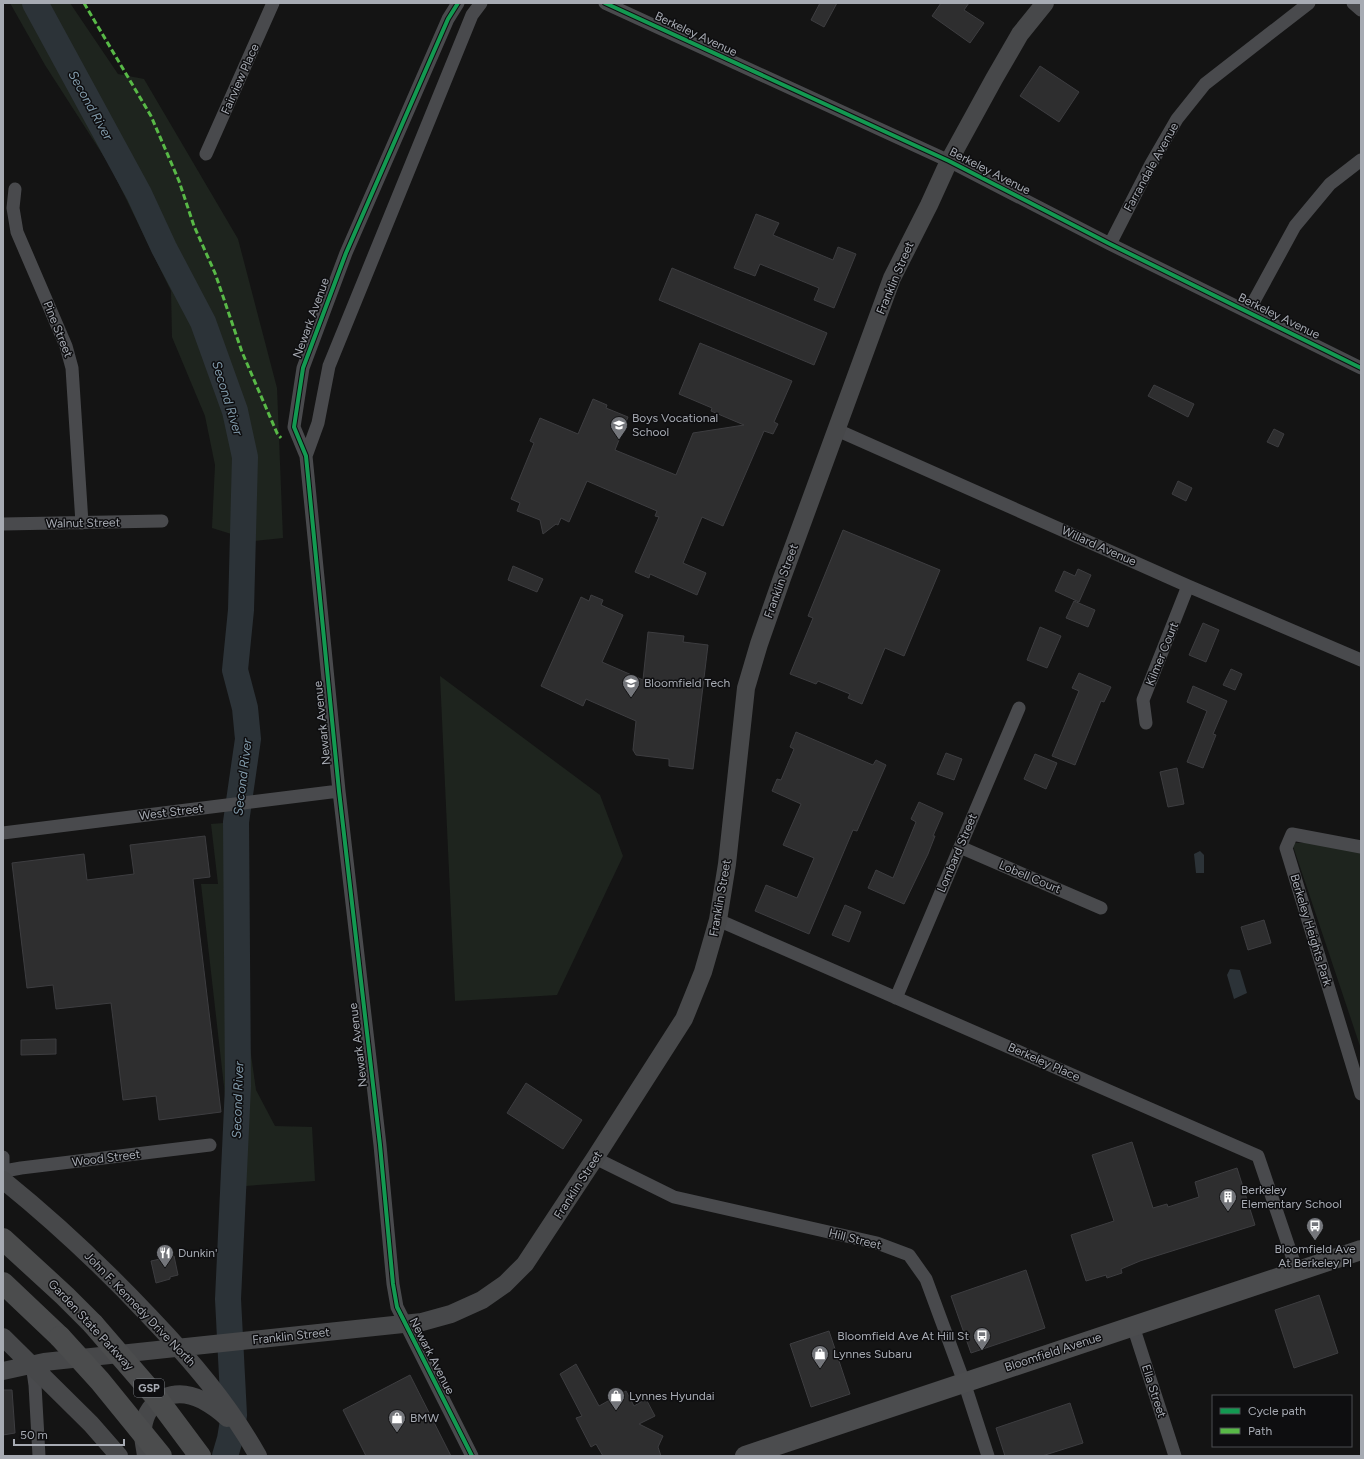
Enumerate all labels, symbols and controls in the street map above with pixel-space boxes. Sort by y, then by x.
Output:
street label: Berkeley Avenue [653,9,740,59]
street label: Fairview Place [218,41,262,117]
water label: Second River [65,68,116,143]
street label: Farrandale Avenue [1121,120,1181,214]
street label: Berkeley Avenue [947,145,1033,198]
street label: Franklin Street [873,239,917,317]
street label: Newark Avenue [290,275,332,360]
street label: Berkeley Avenue [1236,290,1322,342]
street label: Pine Street [40,299,76,360]
water label: Second River [209,359,246,438]
place label: Boys Vocational School [632,411,718,439]
school or university icon: Boys Vocational School [609,415,629,440]
street label: Walnut Street [46,515,121,531]
street label: Willard Avenue [1059,523,1139,569]
street label: Franklin Street [761,542,801,620]
street label: Kilmer Court [1143,620,1181,688]
school or university icon: Bloomfield Tech [621,673,641,698]
place label: Bloomfield Tech [644,676,730,690]
street label: Newark Avenue [311,680,333,766]
water label: Second River [230,737,255,816]
street label: West Street [138,801,204,823]
street label: Lombard Street [934,811,980,894]
street label: Franklin Street [706,858,734,938]
street label: Lobell Court [997,858,1064,897]
street label: Berkeley Heights Park [1287,872,1335,988]
street label: Newark Avenue [346,1002,370,1088]
street label: Berkeley Place [1006,1040,1083,1084]
water label: Second River [229,1061,246,1139]
street label: Wood Street [71,1147,141,1169]
street label: Franklin Street [551,1148,605,1221]
place label: Berkeley Elementary School [1241,1183,1342,1211]
building icon: Berkeley Elementary School [1218,1187,1238,1212]
bus stop icon: Bloomfield Ave At Berkeley Pl [1305,1216,1325,1241]
street label: Hill Street [827,1226,883,1252]
place label: Bloomfield Ave At Berkeley Pl [1274,1242,1356,1270]
restaurant icon: Dunkin' [155,1243,175,1268]
place label: Dunkin' [178,1246,217,1260]
street label: John F. Kennedy Drive North [82,1249,199,1369]
street label: Garden State Parkway [45,1277,137,1374]
street label: Newark Avenue [407,1315,458,1397]
street label: Franklin Street [252,1325,331,1347]
bus stop icon: Bloomfield Ave At Hill St [972,1326,992,1351]
place label: Bloomfield Ave At Hill St [837,1329,969,1343]
street label: Bloomfield Avenue [1003,1330,1104,1374]
shop icon: Lynnes Subaru [810,1344,830,1369]
place label: Lynnes Subaru [833,1347,912,1361]
street label: Ella Street [1139,1363,1169,1420]
road number: GSP [134,1379,164,1397]
shop icon: Lynnes Hyundai [606,1386,626,1411]
place label: Lynnes Hyundai [629,1389,715,1403]
legend [1212,1395,1352,1447]
text: Cycle path [1248,1404,1306,1418]
shop icon: BMW [387,1408,407,1433]
place label: BMW [410,1411,439,1425]
scale bar [14,1421,124,1447]
text: Path [1248,1424,1272,1438]
text: 50 m [20,1428,48,1442]

